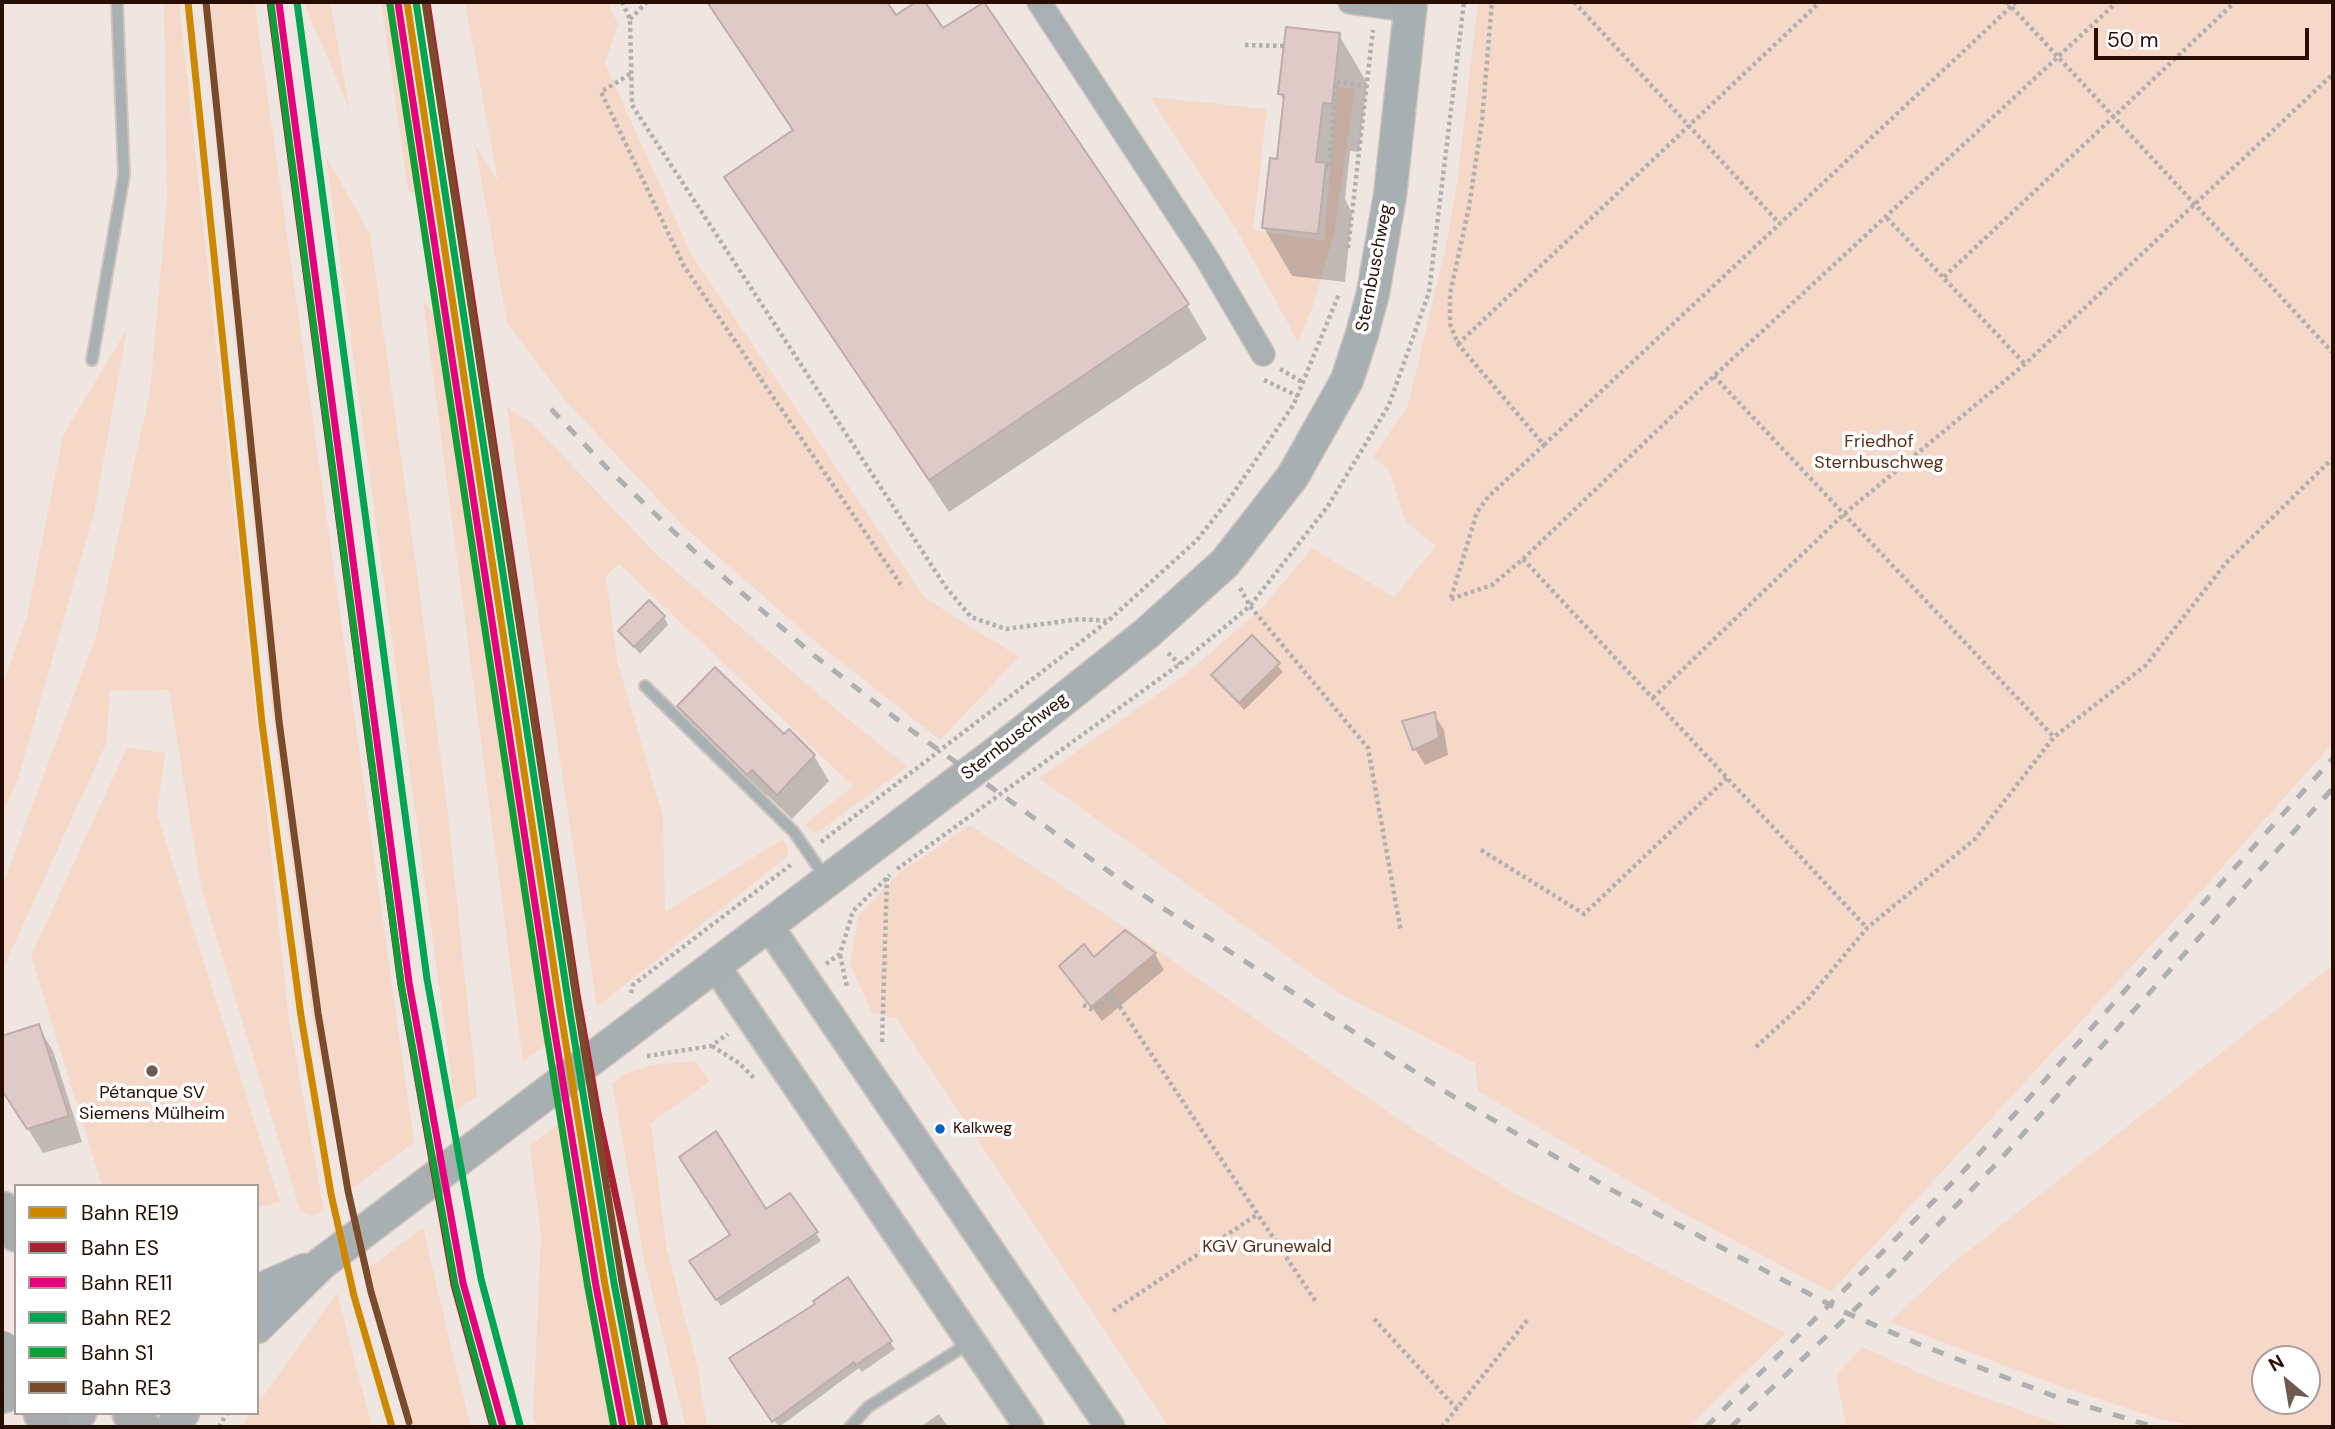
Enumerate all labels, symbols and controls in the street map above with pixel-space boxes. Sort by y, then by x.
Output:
scale bar [2097,14,2312,58]
text: 50 m [2107,26,2158,54]
street label: Sternbuschweg [1352,202,1398,334]
park label: Friedhof Sternbuschweg [1814,431,1944,474]
street label: Sternbuschweg [957,689,1073,785]
marker: Pétanque SV Siemens Mülheim [144,1063,160,1079]
place label: Pétanque SV Siemens Mülheim [79,1082,225,1124]
place label: Kalkweg [953,1119,1012,1139]
marker: Kalkweg [933,1122,947,1136]
legend [14,1184,259,1415]
text: Bahn RE19 [81,1199,179,1227]
text: Bahn ES [81,1234,159,1262]
park label: KGV Grunewald [1202,1236,1332,1258]
text: Bahn RE11 [81,1269,172,1297]
text: Bahn RE2 [81,1304,171,1332]
text: Bahn S1 [81,1339,154,1367]
north arrow [2251,1345,2321,1415]
text: N [2264,1349,2288,1377]
text: Bahn RE3 [81,1374,172,1402]

